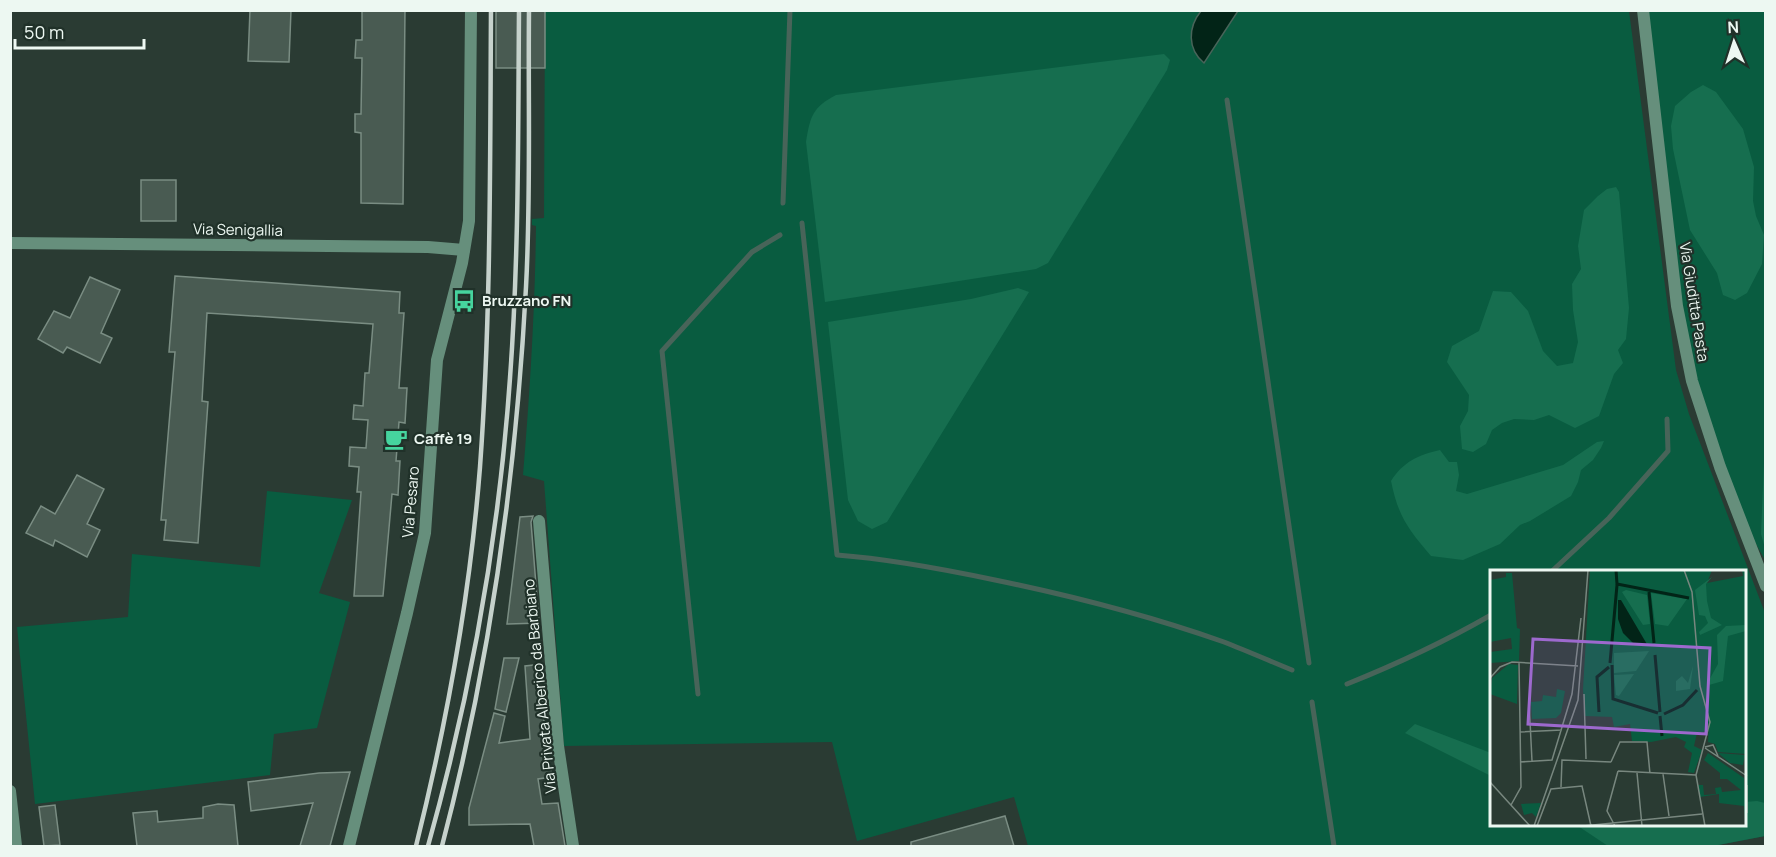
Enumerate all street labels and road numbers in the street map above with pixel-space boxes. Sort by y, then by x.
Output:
street label: Via Senigallia [193,218,283,241]
street label: Via Giuditta Pasta [1675,241,1714,363]
street label: Via Pesaro [397,465,424,539]
street label: Via Privata Alberico da Barbiano [518,578,561,794]

